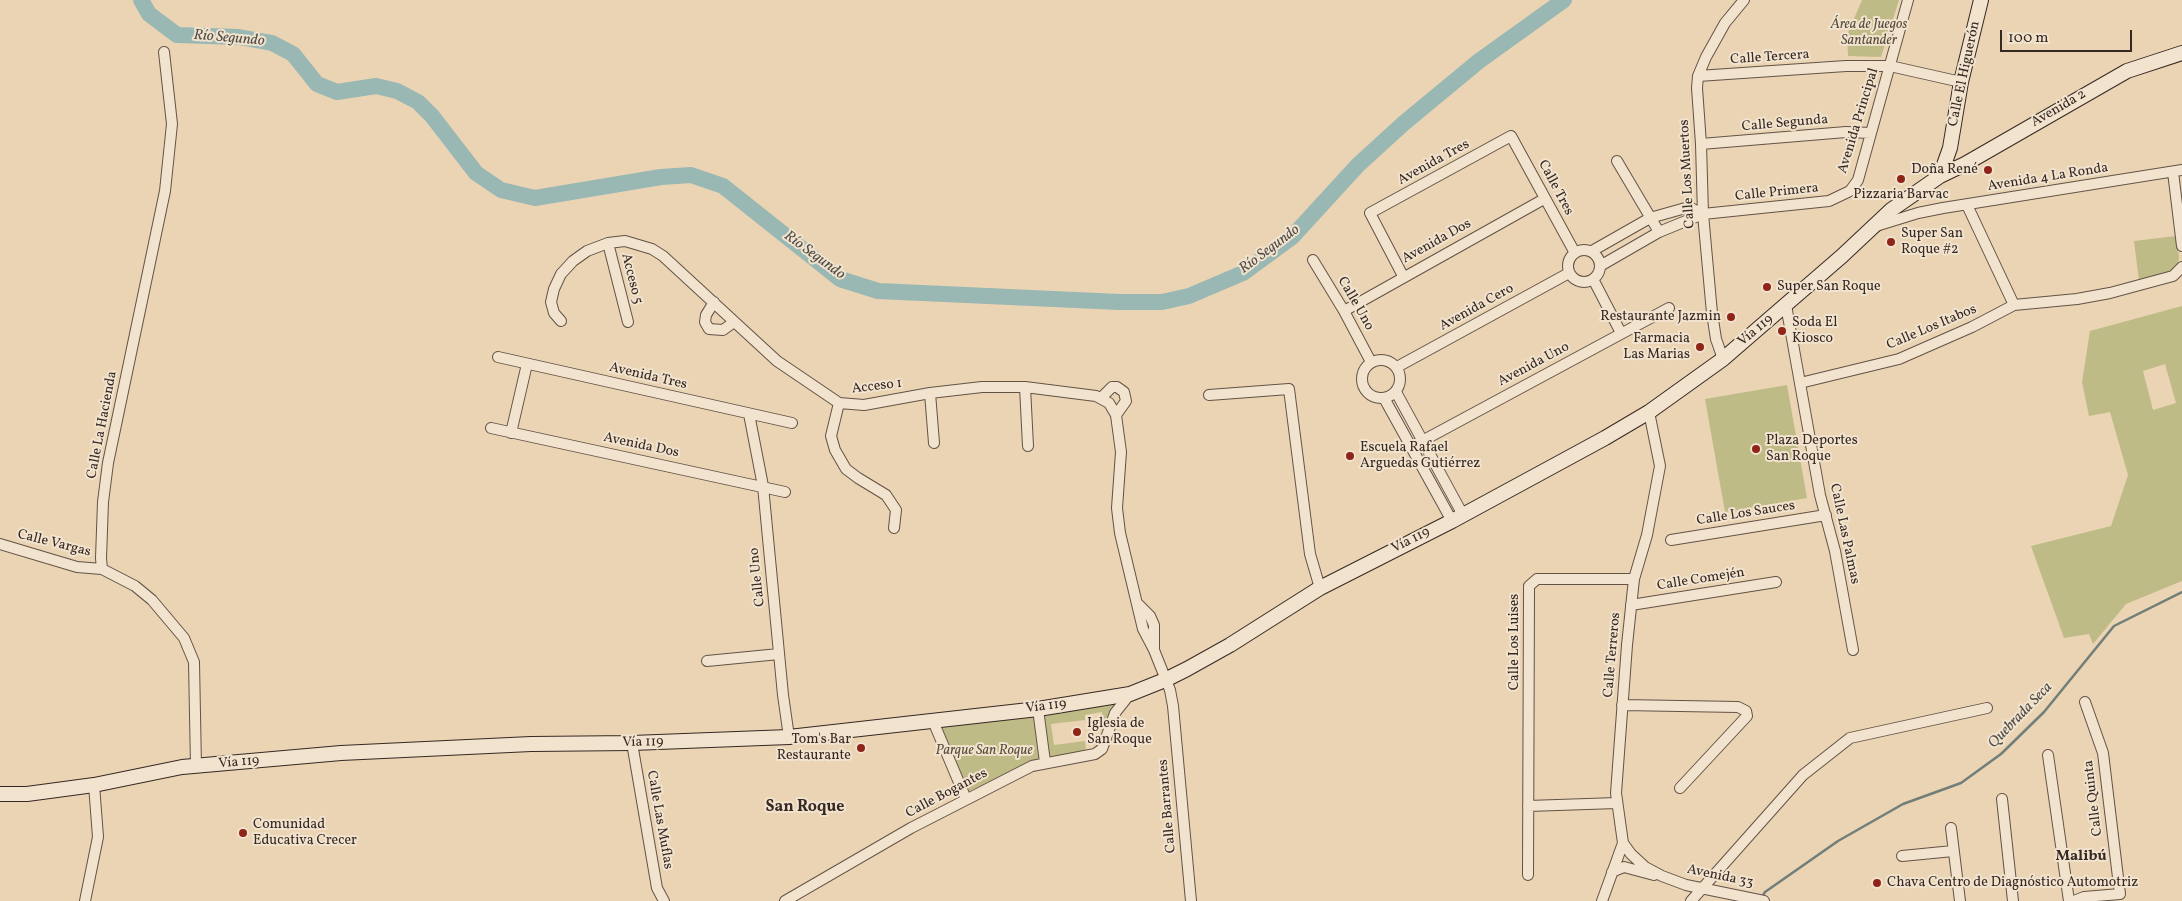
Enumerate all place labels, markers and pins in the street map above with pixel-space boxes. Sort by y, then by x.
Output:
place label: Doña René [1911,162,1978,178]
marker: Doña René [1982,164,1994,176]
marker: Pizzaria Barvac [1895,173,1907,185]
place label: Pizzaria Barvac [1853,187,1949,203]
place label: Super San Roque #2 [1901,226,1963,258]
marker: Super San Roque #2 [1885,236,1897,248]
place label: Super San Roque [1777,279,1881,295]
marker: Super San Roque [1761,281,1773,293]
place label: Restaurante Jazmin [1600,309,1721,325]
marker: Restaurante Jazmin [1725,311,1737,323]
place label: Soda El Kiosco [1792,315,1837,348]
marker: Soda El Kiosco [1776,325,1788,337]
place label: Farmacia Las Marias [1623,331,1690,364]
marker: Farmacia Las Marias [1694,341,1706,353]
place label: Plaza Deportes San Roque [1766,433,1858,466]
place label: Escuela Rafael Arguedas Gutiérrez [1360,440,1480,472]
marker: Plaza Deportes San Roque [1750,443,1762,455]
marker: Escuela Rafael Arguedas Gutiérrez [1344,450,1356,462]
place label: Iglesia de San Roque [1087,716,1152,749]
marker: Iglesia de San Roque [1071,726,1083,738]
place label: Tom's Bar Restaurante [777,732,851,764]
marker: Tom's Bar Restaurante [855,742,867,754]
place label: Comunidad Educativa Crecer [253,817,357,850]
marker: Comunidad Educativa Crecer [237,827,249,839]
place label: Chava Centro de Diagnóstico Automotriz [1887,875,2138,891]
marker: Chava Centro de Diagnóstico Automotriz [1871,877,1883,889]

